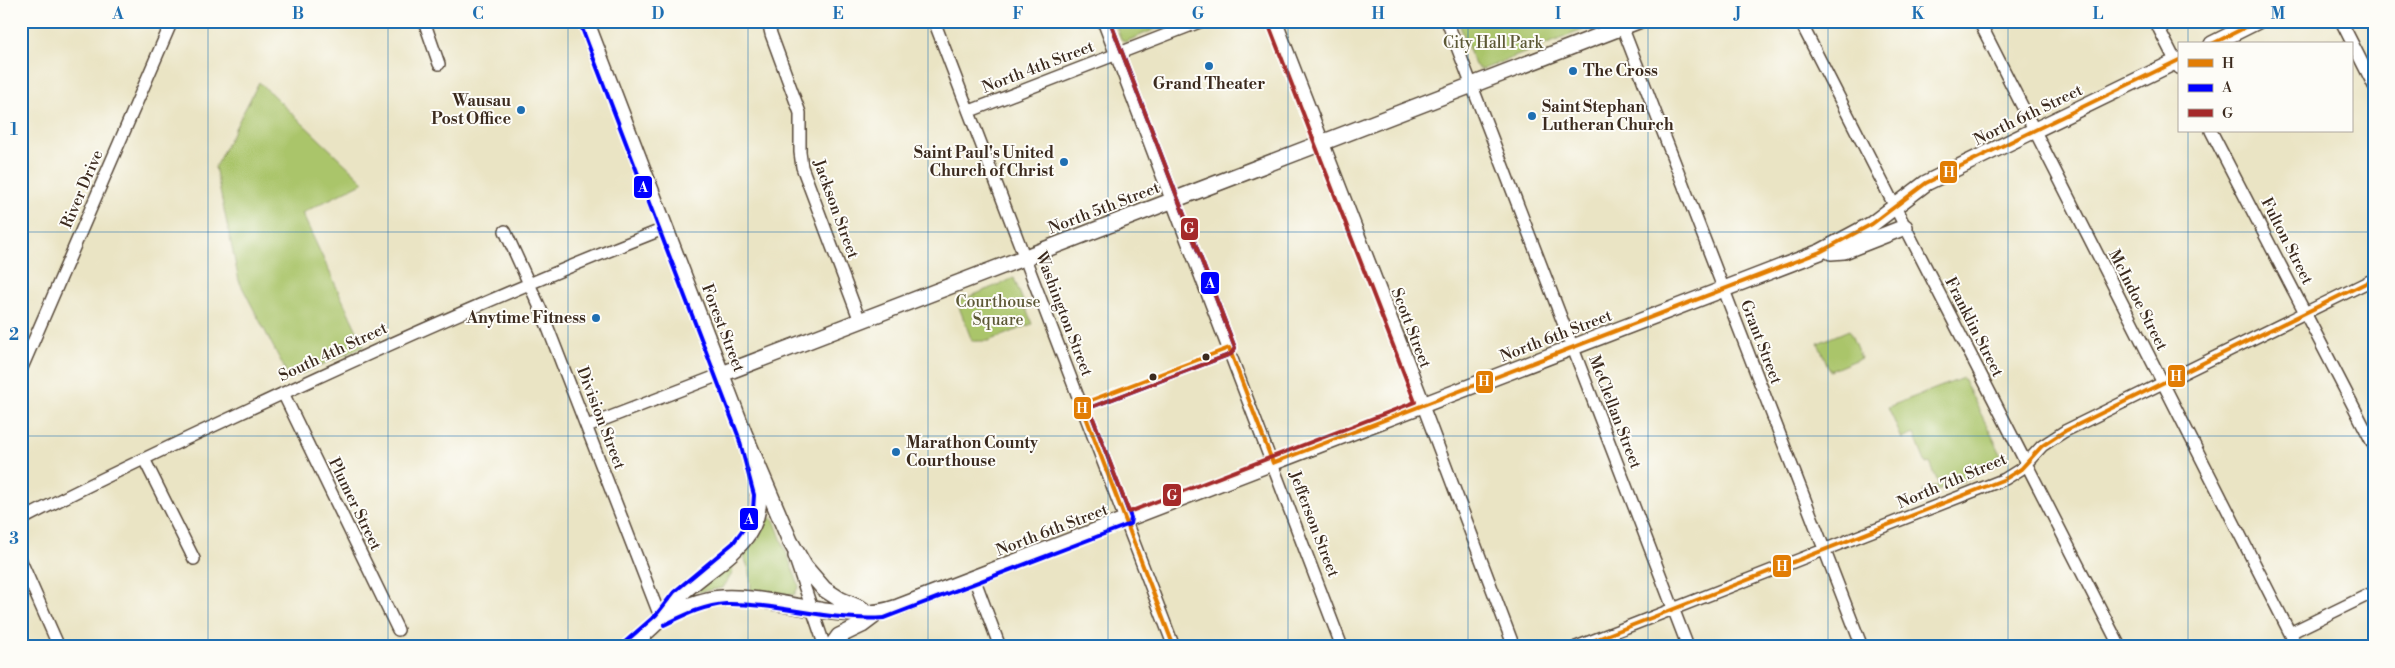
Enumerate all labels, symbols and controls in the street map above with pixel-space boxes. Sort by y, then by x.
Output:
text: A [111,4,124,24]
text: B [292,4,304,24]
text: C [472,4,484,24]
text: D [652,4,665,24]
text: E [832,4,844,24]
text: F [1012,4,1024,24]
text: G [1192,4,1205,24]
text: H [1371,4,1385,24]
text: I [1555,4,1561,24]
text: J [1733,4,1741,24]
text: K [1912,4,1926,24]
text: L [2093,4,2104,24]
text: M [2271,4,2286,24]
park label: City Hall Park [1443,33,1545,53]
street label: North 4th Street [979,36,1097,98]
legend [2178,42,2352,132]
text: H [2222,54,2234,73]
marker: Grand Theater [1203,60,1215,72]
place label: The Cross [1583,61,1658,81]
marker: The Cross [1567,65,1579,77]
place label: Grand Theater [1153,74,1265,94]
text: A [2221,78,2233,97]
street label: North 6th Street [1970,80,2086,150]
place label: Wausau Post Office [431,91,511,129]
place label: Saint Stephan Lutheran Church [1542,97,1674,135]
marker: Wausau Post Office [515,104,527,116]
text: G [2222,104,2233,123]
marker: Saint Stephan Lutheran Church [1526,110,1538,122]
text: 1 [10,120,18,140]
place label: Saint Paul's United Church of Christ [914,143,1054,181]
street label: River Drive [57,147,107,231]
street label: Jackson Street [808,156,863,262]
marker: Saint Paul's United Church of Christ [1058,156,1070,168]
line badge: H [1939,160,1958,184]
text: H [1943,164,1955,182]
line badge: A [633,175,653,199]
street label: North 5th Street [1045,177,1163,238]
text: A [637,179,649,197]
street label: Fulton Street [2257,194,2318,288]
line badge: G [1180,217,1199,241]
text: G [1183,220,1195,238]
street label: McIndoe Street [2104,246,2172,354]
street label: Washington Street [1031,248,1097,380]
line badge: A [1200,271,1220,295]
street label: Franklin Street [1940,274,2008,381]
text: A [1204,275,1216,293]
street label: Forest Street [697,281,749,375]
street label: Scott Street [1387,285,1436,371]
park label: Courthouse Square [955,292,1041,330]
street label: Grant Street [1736,297,1786,387]
street label: North 6th Street [1497,305,1615,367]
place label: Anytime Fitness [465,308,586,328]
marker: Anytime Fitness [590,312,602,324]
street label: South 4th Street [275,318,391,386]
text: 2 [9,325,19,345]
unlabelled marker [1201,352,1211,362]
street label: McClellan Street [1584,352,1646,472]
street label: Division Street [572,364,630,473]
line badge: H [2167,364,2186,388]
text: H [2170,368,2182,386]
line badge: H [1475,370,1494,394]
unlabelled marker [1148,372,1158,382]
text: H [1478,373,1490,391]
line badge: H [1073,396,1092,420]
text: H [1076,400,1088,418]
place label: Marathon County Courthouse [906,433,1039,471]
marker: Marathon County Courthouse [890,446,902,458]
street label: North 7th Street [1894,449,2010,513]
street label: Plumer Street [324,454,386,554]
street label: Jefferson Street [1284,467,1344,580]
line badge: G [1162,483,1182,507]
text: G [1166,487,1178,505]
street label: North 6th Street [993,499,1111,561]
line badge: A [739,507,759,531]
text: A [743,511,755,529]
text: 3 [9,529,19,549]
line badge: H [1772,554,1792,578]
text: H [1776,558,1788,576]

